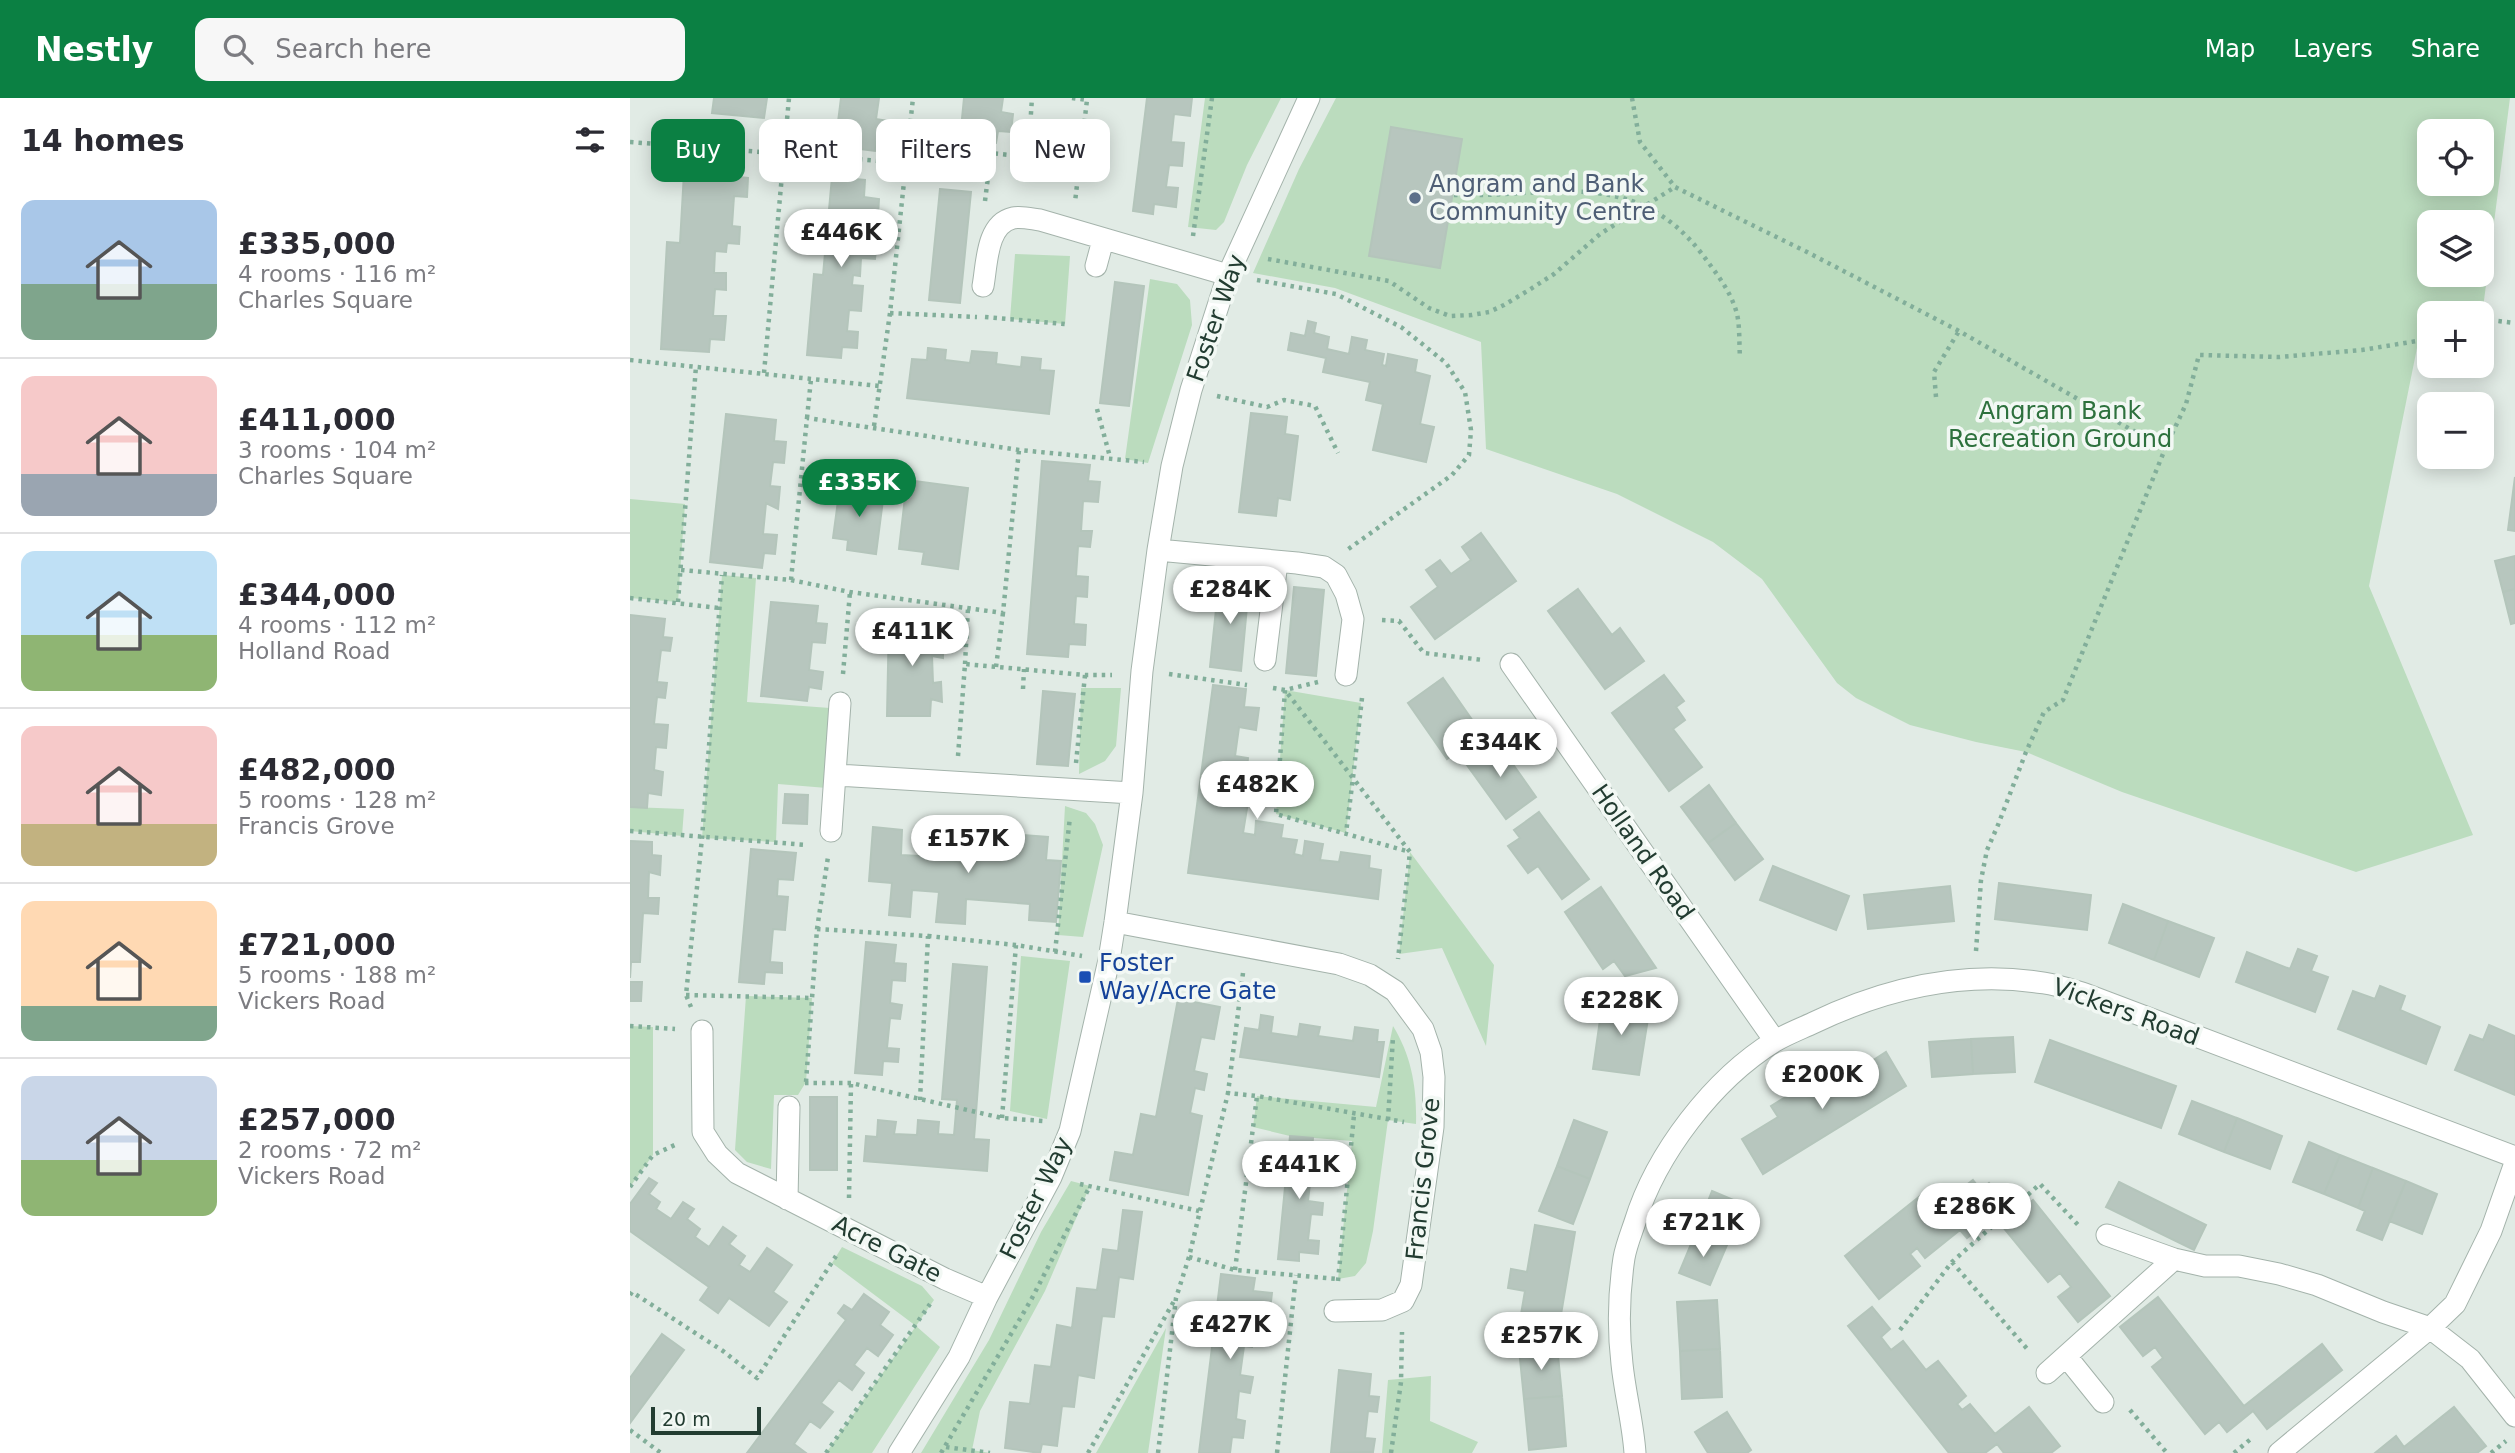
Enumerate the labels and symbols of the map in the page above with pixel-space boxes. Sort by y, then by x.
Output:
place label: Angram and Bank Community Centre [1429,170,1656,226]
marker: Angram and Bank Community Centre [1407,190,1423,206]
pin: £446K [792,209,890,269]
street label: Foster Way [1181,251,1251,385]
park label: Angram Bank Recreation Ground [1948,397,2172,453]
pin: £335K [810,460,908,519]
pin: £284K [1181,566,1279,626]
pin: £411K [863,608,961,668]
pin: £344K [1451,720,1549,779]
pin: £482K [1208,762,1306,821]
street label: Holland Road [1586,779,1700,925]
pin: £157K [919,816,1017,875]
place label: Foster Way/Acre Gate [1099,949,1277,1005]
marker: Foster Way/Acre Gate [1077,969,1093,985]
street label: Vickers Road [2049,973,2203,1051]
pin: £228K [1572,978,1670,1037]
pin: £200K [1773,1052,1871,1111]
street label: Francis Grove [1401,1096,1445,1262]
street label: Foster Way [994,1132,1078,1264]
pin: £441K [1250,1142,1348,1201]
pin: £286K [1925,1184,2023,1243]
pin: £721K [1654,1200,1752,1259]
street label: Acre Gate [828,1210,946,1288]
pin: £427K [1181,1302,1279,1361]
pin: £257K [1492,1312,1590,1372]
scale bar [651,1404,761,1436]

